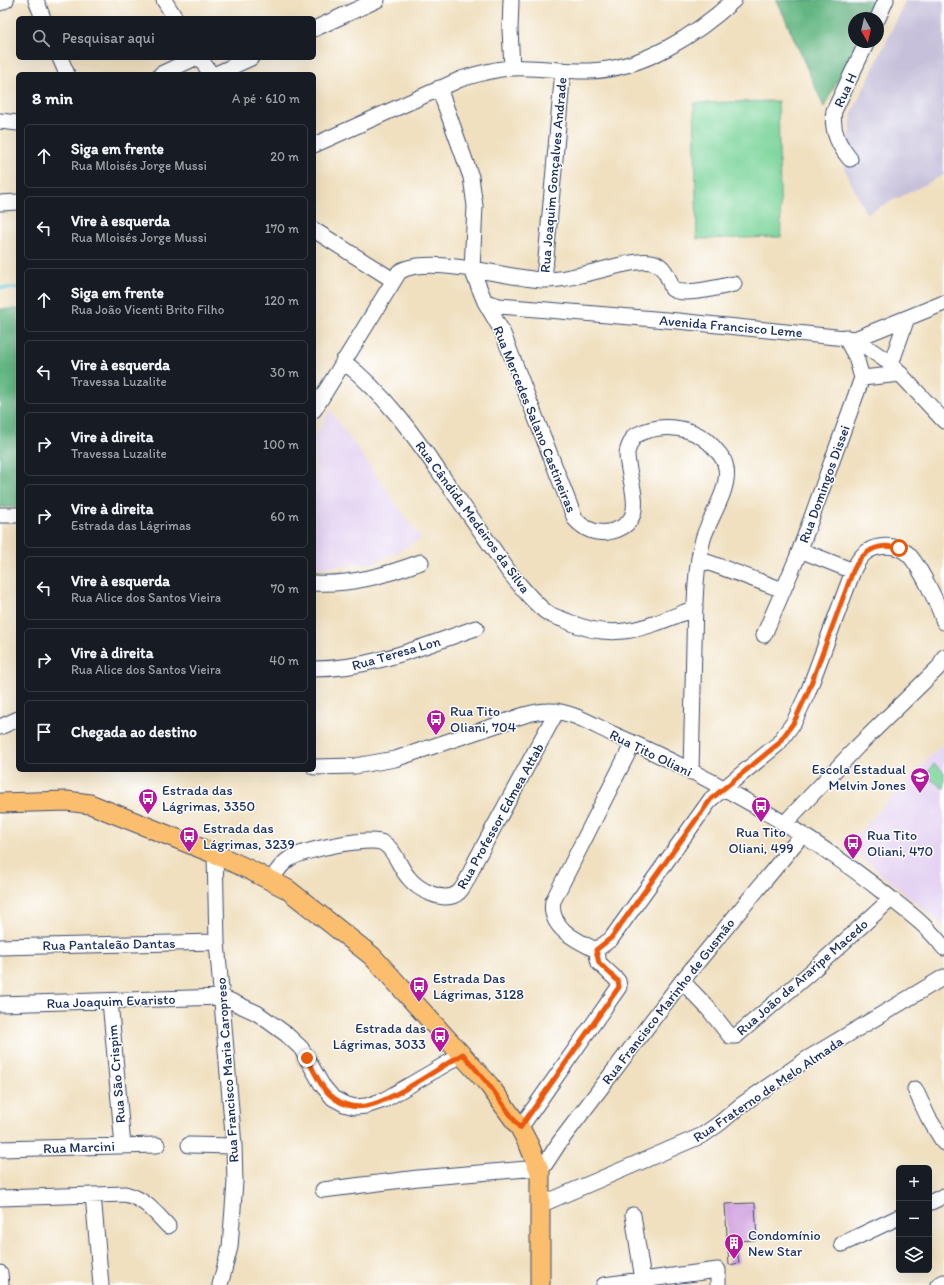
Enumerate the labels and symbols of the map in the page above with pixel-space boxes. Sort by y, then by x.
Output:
north arrow [848,12,884,48]
street label: Rua H [830,70,861,110]
street label: Rua Joaquim Gonçalves Andrade [536,76,571,274]
street label: Avenida Francisco Leme [659,312,804,341]
street label: Rua Mercedes Salano Castineiras [489,323,580,515]
street label: Rua Domingos Dissei [795,423,854,545]
street label: Rua Cândida Medeiros da Silva [412,438,534,597]
route start [890,539,908,557]
street label: Rua Teresa Lon [350,633,442,674]
place label: Rua Tito Oliani, 704 [450,703,517,736]
bus stop icon: Rua Tito Oliani, 704 [425,708,447,736]
street label: Rua Tito Oliani [607,726,695,781]
street label: Rua Professor Edmea Attab [453,740,548,892]
place label: Escola Estadual Melvin Jones [812,761,906,794]
school or university icon: Escola Estadual Melvin Jones [909,766,931,794]
place label: Estrada das Lágrimas, 3350 [162,782,255,815]
bus stop icon: Estrada das Lágrimas, 3350 [137,787,159,815]
bus stop icon: Rua Tito Oliani, 499 [750,795,772,823]
place label: Estrada das Lágrimas, 3239 [203,820,295,853]
place label: Rua Tito Oliani, 499 [728,824,794,857]
bus stop icon: Estrada das Lágrimas, 3239 [178,825,200,853]
place label: Rua Tito Oliani, 470 [867,827,933,860]
bus stop icon: Rua Tito Oliani, 470 [842,832,864,860]
street label: Rua Francisco Marinho de Gusmão [598,915,739,1088]
street label: Rua João de Araripe Macedo [733,916,872,1039]
street label: Rua Pantaleão Dantas [42,935,176,954]
place label: Estrada Das Lágrimas, 3128 [433,970,524,1003]
bus stop icon: Estrada Das Lágrimas, 3128 [408,975,430,1003]
street label: Rua Francisco Maria Caropreso [213,977,242,1163]
street label: Rua Joaquim Evaristo [46,991,176,1012]
place label: Estrada das Lágrimas, 3033 [333,1020,426,1053]
street label: Rua São Crispim [104,1024,129,1124]
bus stop icon: Estrada das Lágrimas, 3033 [429,1025,451,1053]
street label: Rua Fraterno de Melo Almada [690,1032,847,1146]
route end [298,1049,316,1067]
street label: Rua Marcini [43,1138,115,1157]
place label: Condomínio New Star [748,1227,821,1260]
building icon: Condomínio New Star [723,1232,745,1260]

